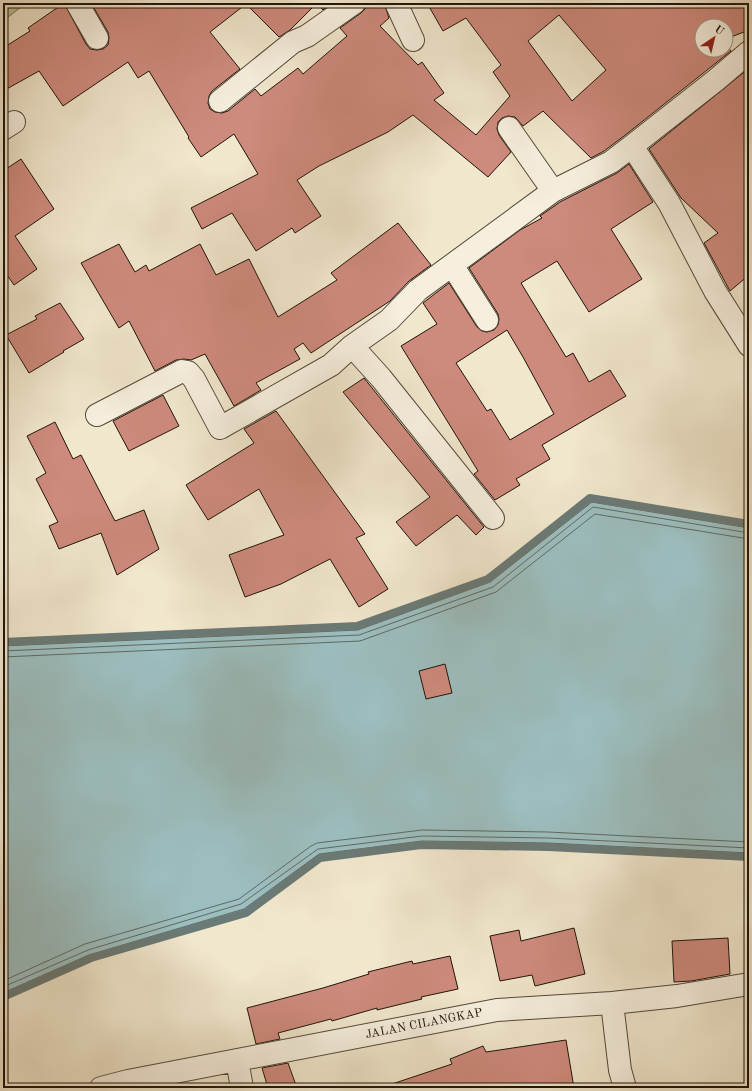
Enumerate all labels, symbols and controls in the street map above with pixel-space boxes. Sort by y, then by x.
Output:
north arrow [694,18,734,58]
text: U [712,24,726,38]
street label: JALAN CILANGKAP [364,1007,484,1041]

